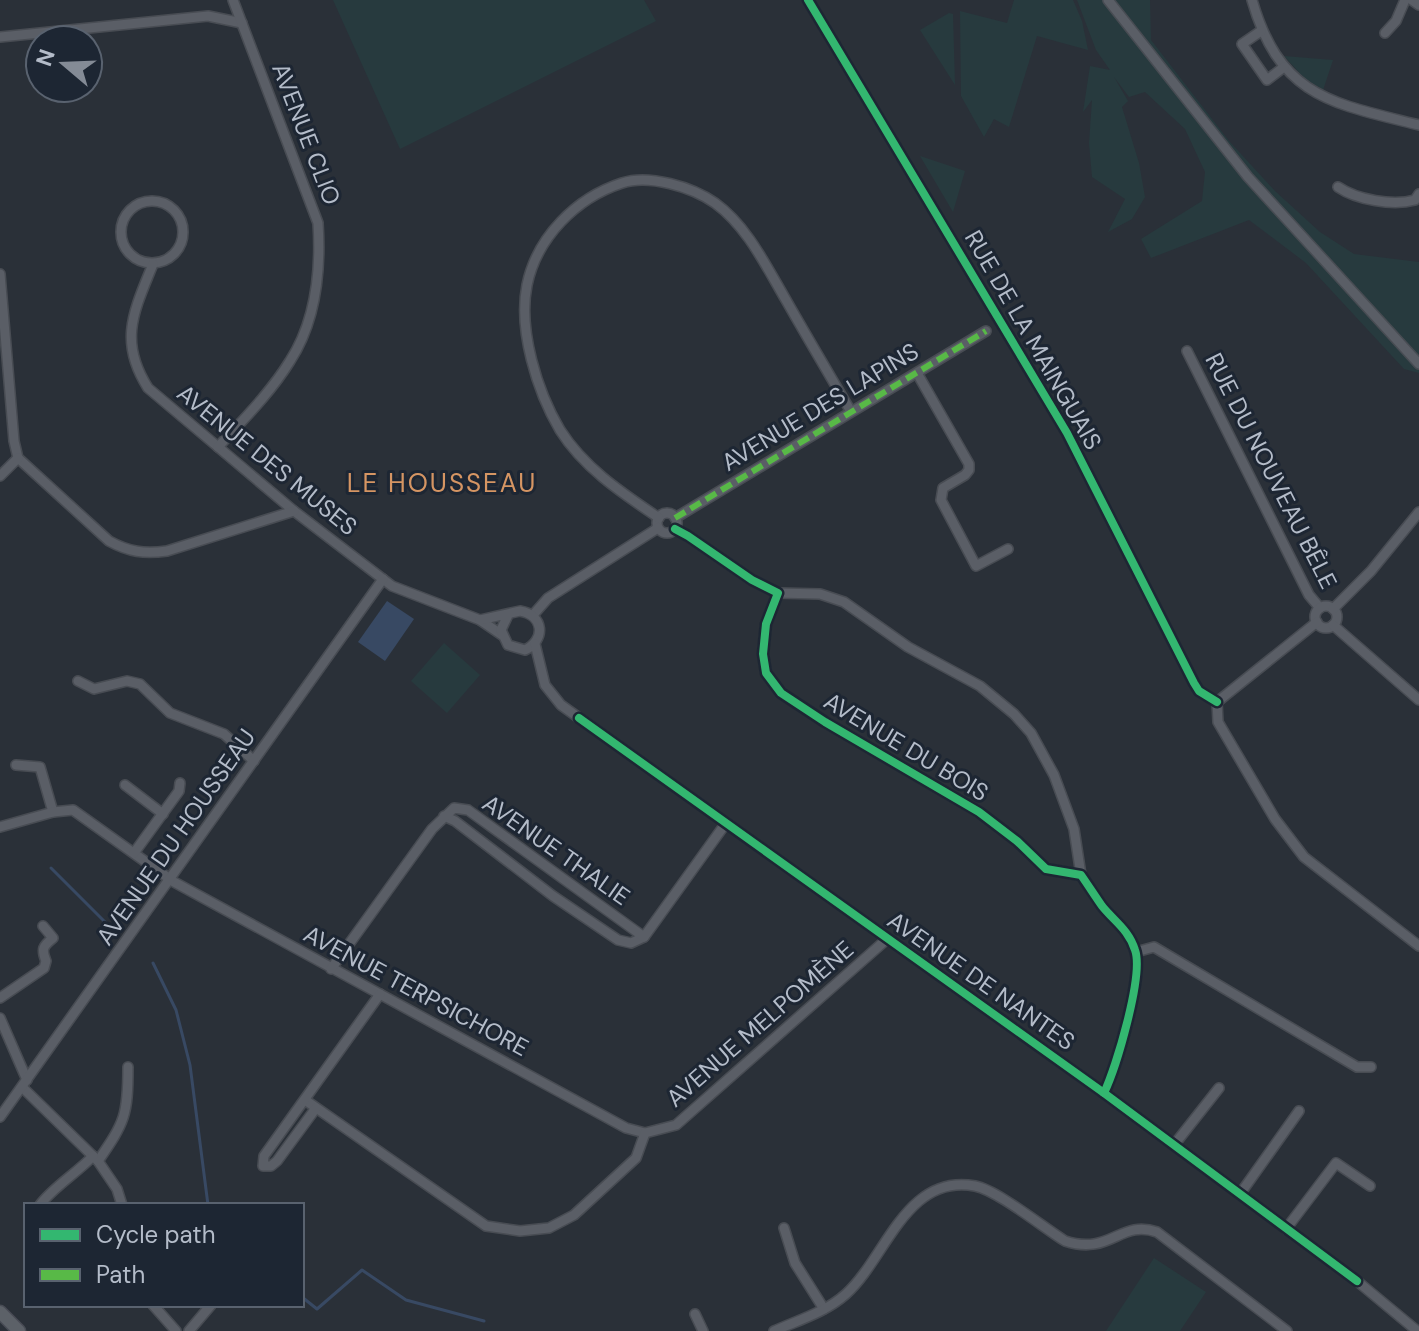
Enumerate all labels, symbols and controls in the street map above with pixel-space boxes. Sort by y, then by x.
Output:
north arrow [24,24,104,104]
text: N [29,45,62,70]
street label: AVENUE CLIO [265,58,348,209]
street label: RUE DE LA MAINGUAIS [958,224,1109,455]
street label: AVENUE DES LAPINS [716,335,924,478]
street label: RUE DU NOUVEAU BÊLE [1198,348,1344,594]
street label: AVENUE DES MUSES [171,377,364,542]
district label: LE HOUSSEAU [347,466,537,500]
street label: AVENUE DU BOIS [818,685,994,808]
street label: AVENUE DU HOUSSEAU [89,723,262,951]
street label: AVENUE THALIE [477,787,636,912]
street label: AVENUE DE NANTES [881,904,1081,1057]
street label: AVENUE TERPSICHORE [299,918,534,1063]
street label: AVENUE MELPOMÈNE [660,934,860,1113]
legend [24,1203,304,1307]
text: Cycle path [96,1219,215,1250]
text: Path [96,1259,145,1290]

